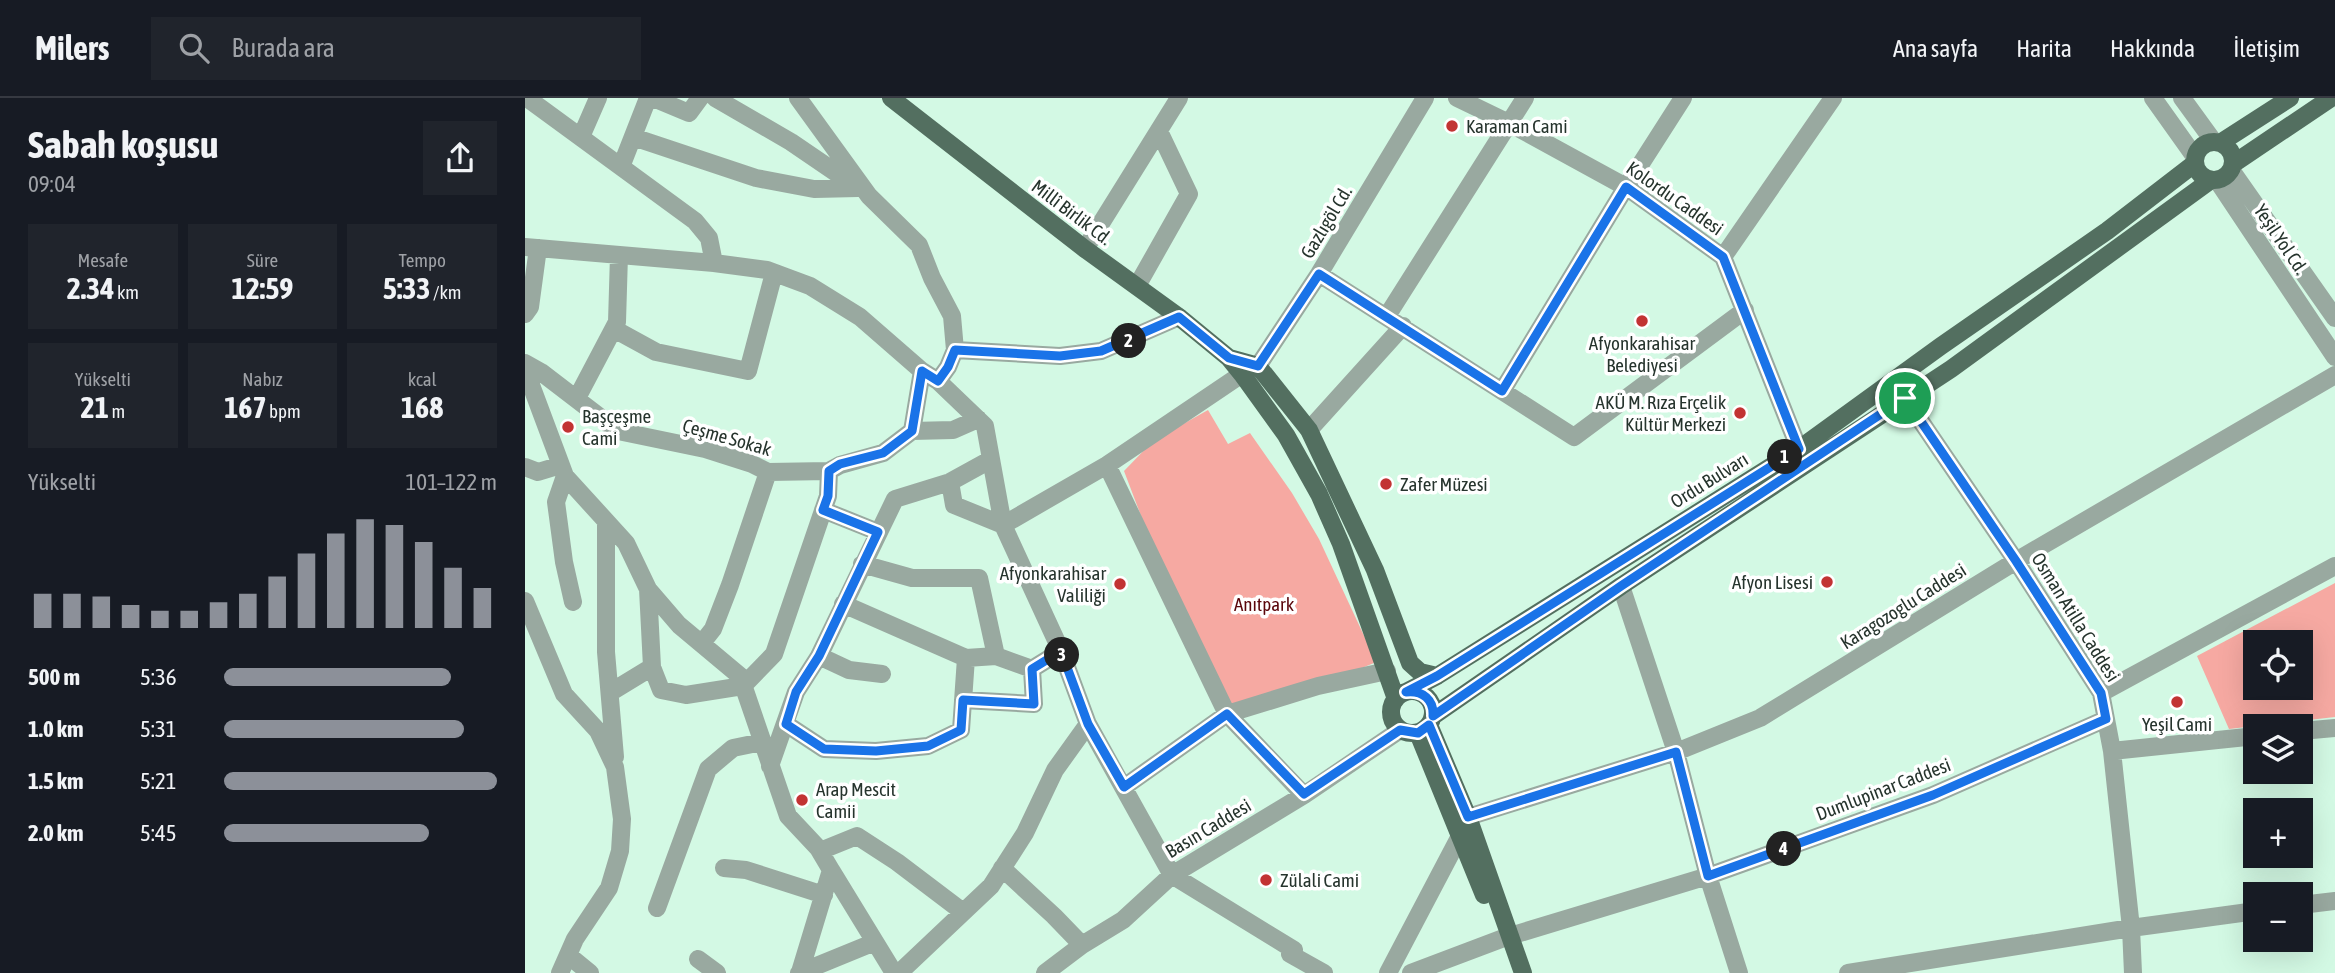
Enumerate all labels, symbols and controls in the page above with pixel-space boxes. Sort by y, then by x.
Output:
search box [151,17,641,80]
text: Milers [35,29,109,67]
icon: search [175,29,213,67]
text: Burada ara [231,33,335,63]
text: Ana sayfa [1893,35,1978,62]
text: Harita [2016,35,2072,62]
text: Hakkında [2110,35,2195,62]
text: İletişim [2233,35,2300,62]
place label: Karaman Cami [1466,115,1568,137]
marker: Karaman Cami [1444,118,1460,134]
button: share [423,121,497,195]
text: Sabah koşusu [28,123,218,166]
street label: Kolordu Caddesi [1622,157,1728,239]
text: 09:04 [28,171,76,197]
street label: Millî Birlik Cd. [1028,175,1116,249]
street label: Gazlıgöl Cd. [1296,182,1356,262]
street label: Yeşil Yol Cd. [2250,200,2312,278]
text: Mesafe [77,249,128,271]
text: Süre [247,249,278,271]
text: Tempo [398,249,446,271]
text: 2.34 [67,271,114,305]
text: 12:59 [232,271,293,305]
text: 5:33 [383,271,430,305]
text: km [114,281,139,303]
text: /km [430,281,462,303]
marker: Afyonkarahisar Belediyesi [1634,313,1650,329]
pin: 2 [1111,324,1147,358]
text: 2 [1124,329,1133,351]
place label: Afyonkarahisar Belediyesi [1589,332,1696,376]
text: Yükselti [75,368,131,390]
text: Nabız [242,368,283,390]
text: kcal [408,368,437,390]
pin [1875,368,1935,428]
icon: arrive [1886,379,1924,417]
text: 21 [81,390,109,424]
text: 167 [224,390,267,424]
text: 168 [401,390,443,424]
place label: AKÜ M. Rıza Erçelik Kültür Merkezi [1596,391,1727,435]
text: m [109,400,125,422]
text: bpm [267,400,301,422]
place label: Başçeşme Cami [582,405,651,449]
marker: AKÜ M. Rıza Erçelik Kültür Merkezi [1732,405,1748,421]
street label: Çeşme Sokak [680,414,775,460]
marker: Başçeşme Cami [560,419,576,435]
pin: 1 [1767,440,1803,474]
text: 1 [1780,445,1789,467]
street label: Ordu Bulvarı [1666,448,1752,512]
text: Yükselti [28,469,96,495]
text: 101–122 m [406,469,497,495]
place label: Zafer Müzesi [1400,473,1488,495]
marker: Zafer Müzesi [1378,476,1394,492]
street label: Osman Atilla Caddesi [2027,548,2125,686]
street label: Karagozoglu Caddesi [1836,559,1970,653]
place label: Afyonkarahisar Valiliği [1000,562,1106,606]
place label: Afyon Lisesi [1732,571,1813,593]
marker: Afyon Lisesi [1819,574,1835,590]
marker: Afyonkarahisar Valiliği [1112,576,1128,592]
park label: Anıtpark [1234,593,1295,615]
map controls [2243,630,2313,952]
button: locate [2243,630,2313,700]
pin: 3 [1045,638,1079,672]
text: 3 [1057,643,1066,665]
text: 500 m [28,664,80,690]
text: 5:36 [140,664,177,690]
marker: Yeşil Cami [2169,694,2185,710]
place label: Yeşil Cami [2142,713,2212,735]
button: layers [2243,714,2313,784]
text: 1.0 km [28,716,84,742]
text: 5:31 [140,716,177,742]
street label: Dumlupinar Caddesi [1813,753,1953,825]
text: 1.5 km [28,768,84,794]
text: 5:21 [140,768,177,794]
place label: Arap Mescit Camii [816,778,896,822]
marker: Arap Mescit Camii [794,792,810,808]
street label: Basın Caddesi [1161,794,1255,862]
button: + [2243,798,2313,868]
text: 2.0 km [28,820,84,846]
text: 5:45 [140,820,177,846]
pin: 4 [1767,832,1801,866]
text: 4 [1779,837,1788,859]
place label: Zülali Cami [1280,869,1359,891]
marker: Zülali Cami [1258,872,1274,888]
button: − [2243,882,2313,952]

